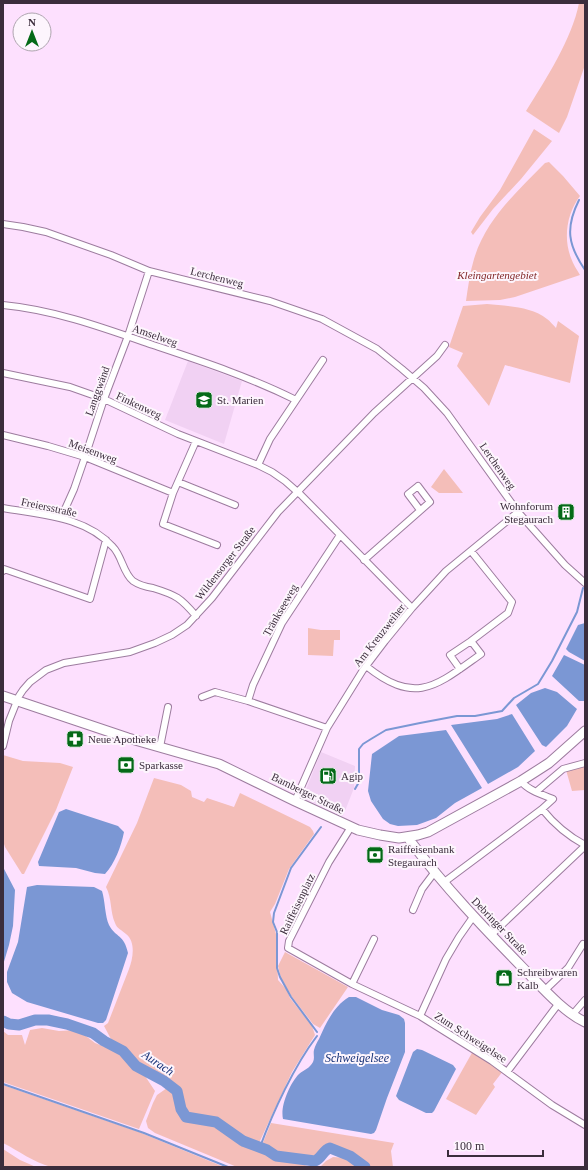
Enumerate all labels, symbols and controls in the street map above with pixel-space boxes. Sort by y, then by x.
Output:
north arrow [12,12,52,52]
text: N [28,16,36,28]
street label: Lerchenweg [189,265,245,290]
park label: Kleingartengebiet [456,269,538,281]
street label: Amselweg [131,322,180,348]
street label: Langgwänd [82,364,112,417]
street label: Finkenweg [114,389,164,421]
school or university icon: St. Marien [194,390,214,410]
place label: St. Marien [217,394,264,406]
street label: Meisenweg [67,437,119,465]
street label: Lerchenweg [477,440,519,492]
street label: Freiersstraße [20,495,78,519]
place label: Wohnforum Stegaurach [500,500,553,525]
building icon: Wohnforum Stegaurach [556,502,576,522]
street label: Wildensorger Straße [193,524,258,602]
street label: Tränkseeweg [260,581,300,638]
street label: Am Kreuzweiher [351,601,407,669]
pharmacy icon: Neue Apotheke [65,729,85,749]
place label: Neue Apotheke [88,733,156,745]
bank icon: Sparkasse [116,755,136,775]
place label: Sparkasse [139,759,183,771]
fuel station icon: Agip [318,766,338,786]
street label: Bamberger Straße [270,770,346,816]
place label: Agip [341,770,364,782]
place label: Raiffeisenbank Stegaurach [388,843,455,868]
bank icon: Raiffeisenbank Stegaurach [365,845,385,865]
street label: Raiffeisenplatz [277,871,317,936]
street label: Debringer Straße [469,895,531,957]
place label: Schreibwaren Kalb [517,966,578,991]
shop icon: Schreibwaren Kalb [494,968,514,988]
street label: Zum Schweigelsee [433,1009,509,1065]
water label: Aurach [139,1047,177,1079]
water label: Schweigelsee [325,1051,390,1065]
scale bar [448,1132,543,1158]
text: 100 m [454,1139,485,1153]

